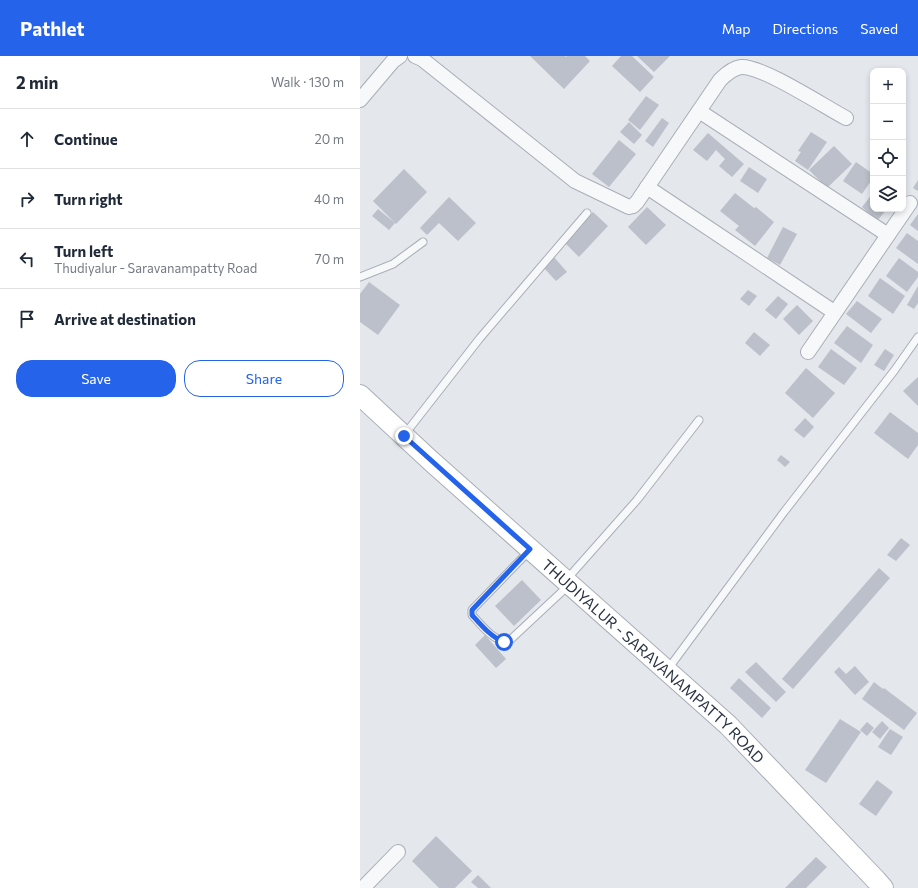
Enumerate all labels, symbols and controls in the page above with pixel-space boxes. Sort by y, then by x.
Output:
text: Pathlet [20,17,85,40]
text: Map [722,20,751,37]
text: Directions [773,20,838,37]
text: Saved [860,20,898,37]
map controls [870,68,906,212]
button: + [870,68,906,104]
text: 2 min [16,72,58,93]
text: Walk · 130 m [271,74,344,90]
button: − [870,104,906,140]
icon: ahead [16,128,38,150]
text: Continue [54,130,118,148]
text: 20 m [315,131,344,147]
button: locate [870,140,906,176]
button: layers [870,176,906,212]
icon: right [16,188,38,210]
text: Turn right [54,190,123,208]
text: 40 m [314,191,344,207]
text: Turn left [54,242,113,260]
icon: left [16,248,38,270]
text: 70 m [315,251,344,267]
text: Thudiyalur - Saravanampatty Road [54,260,257,276]
icon: arrive [16,308,38,330]
text: Arrive at destination [54,310,196,328]
button: Save [16,360,176,397]
button: Share [184,360,344,397]
route end [395,427,413,445]
street label: THUDIYALUR - SARAVANAMPATTY ROAD [539,555,768,767]
route start [495,633,513,651]

